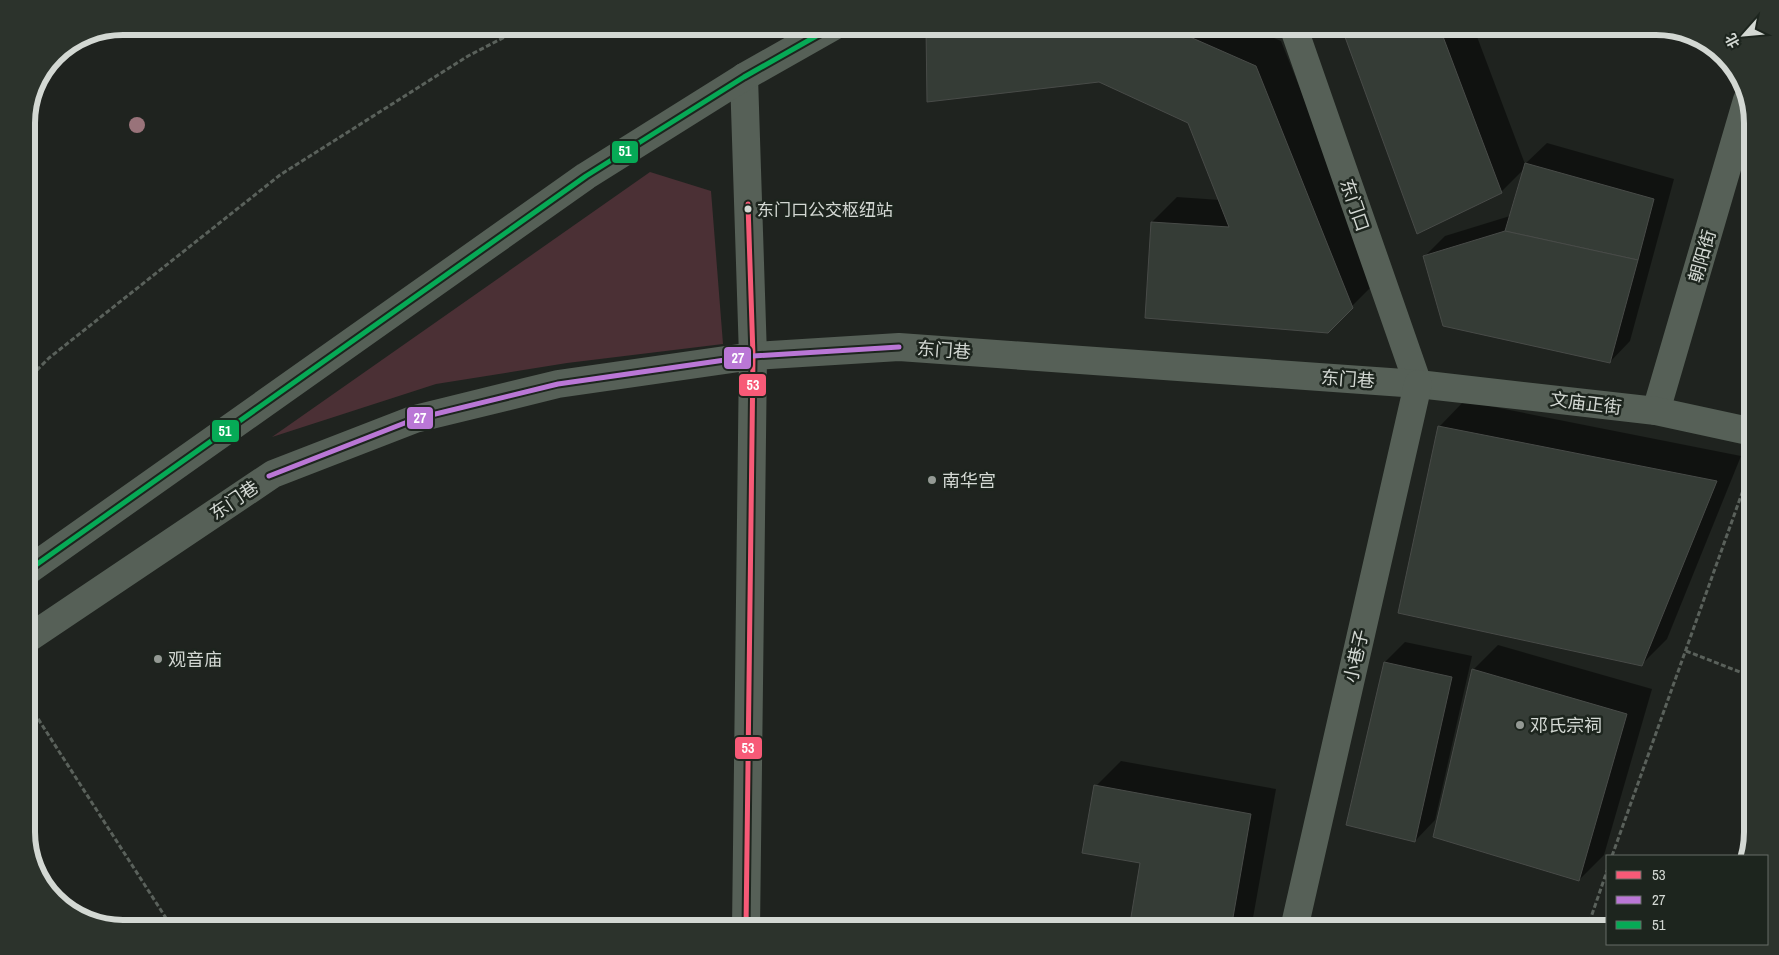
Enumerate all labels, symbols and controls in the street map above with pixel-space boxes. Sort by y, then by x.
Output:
north arrow [1719,10,1769,60]
text: 北 [1721,31,1744,51]
line badge: 51 [611,140,639,164]
text: 51 [619,142,632,160]
street label: 东门口 [1334,175,1376,235]
place label: 东门口公交枢纽站 [757,198,893,221]
marker: 东门口公交枢纽站 [743,204,753,214]
street label: 朝阳街 [1683,227,1721,285]
street label: 东门巷 [916,336,972,364]
line badge: 27 [723,346,752,370]
text: 27 [732,349,745,367]
street label: 东门巷 [1320,365,1376,393]
line badge: 53 [738,373,767,397]
text: 53 [747,376,759,394]
street label: 文庙正街 [1549,386,1623,420]
line badge: 27 [406,406,434,430]
text: 27 [414,409,427,427]
line badge: 51 [211,419,240,443]
text: 51 [219,422,232,440]
place label: 南华宫 [942,468,996,493]
marker: 南华宫 [926,474,938,486]
street label: 东门巷 [205,475,263,525]
street label: 小巷子 [1338,627,1374,685]
place label: 观音庙 [168,647,222,672]
marker: 观音庙 [152,653,164,665]
place label: 邓氏宗祠 [1530,713,1602,738]
marker: 邓氏宗祠 [1514,719,1526,731]
line badge: 53 [734,736,763,760]
text: 53 [742,739,754,757]
legend [1606,855,1769,945]
text: 53 [1652,864,1666,885]
text: 27 [1652,889,1666,910]
text: 51 [1652,914,1666,935]

